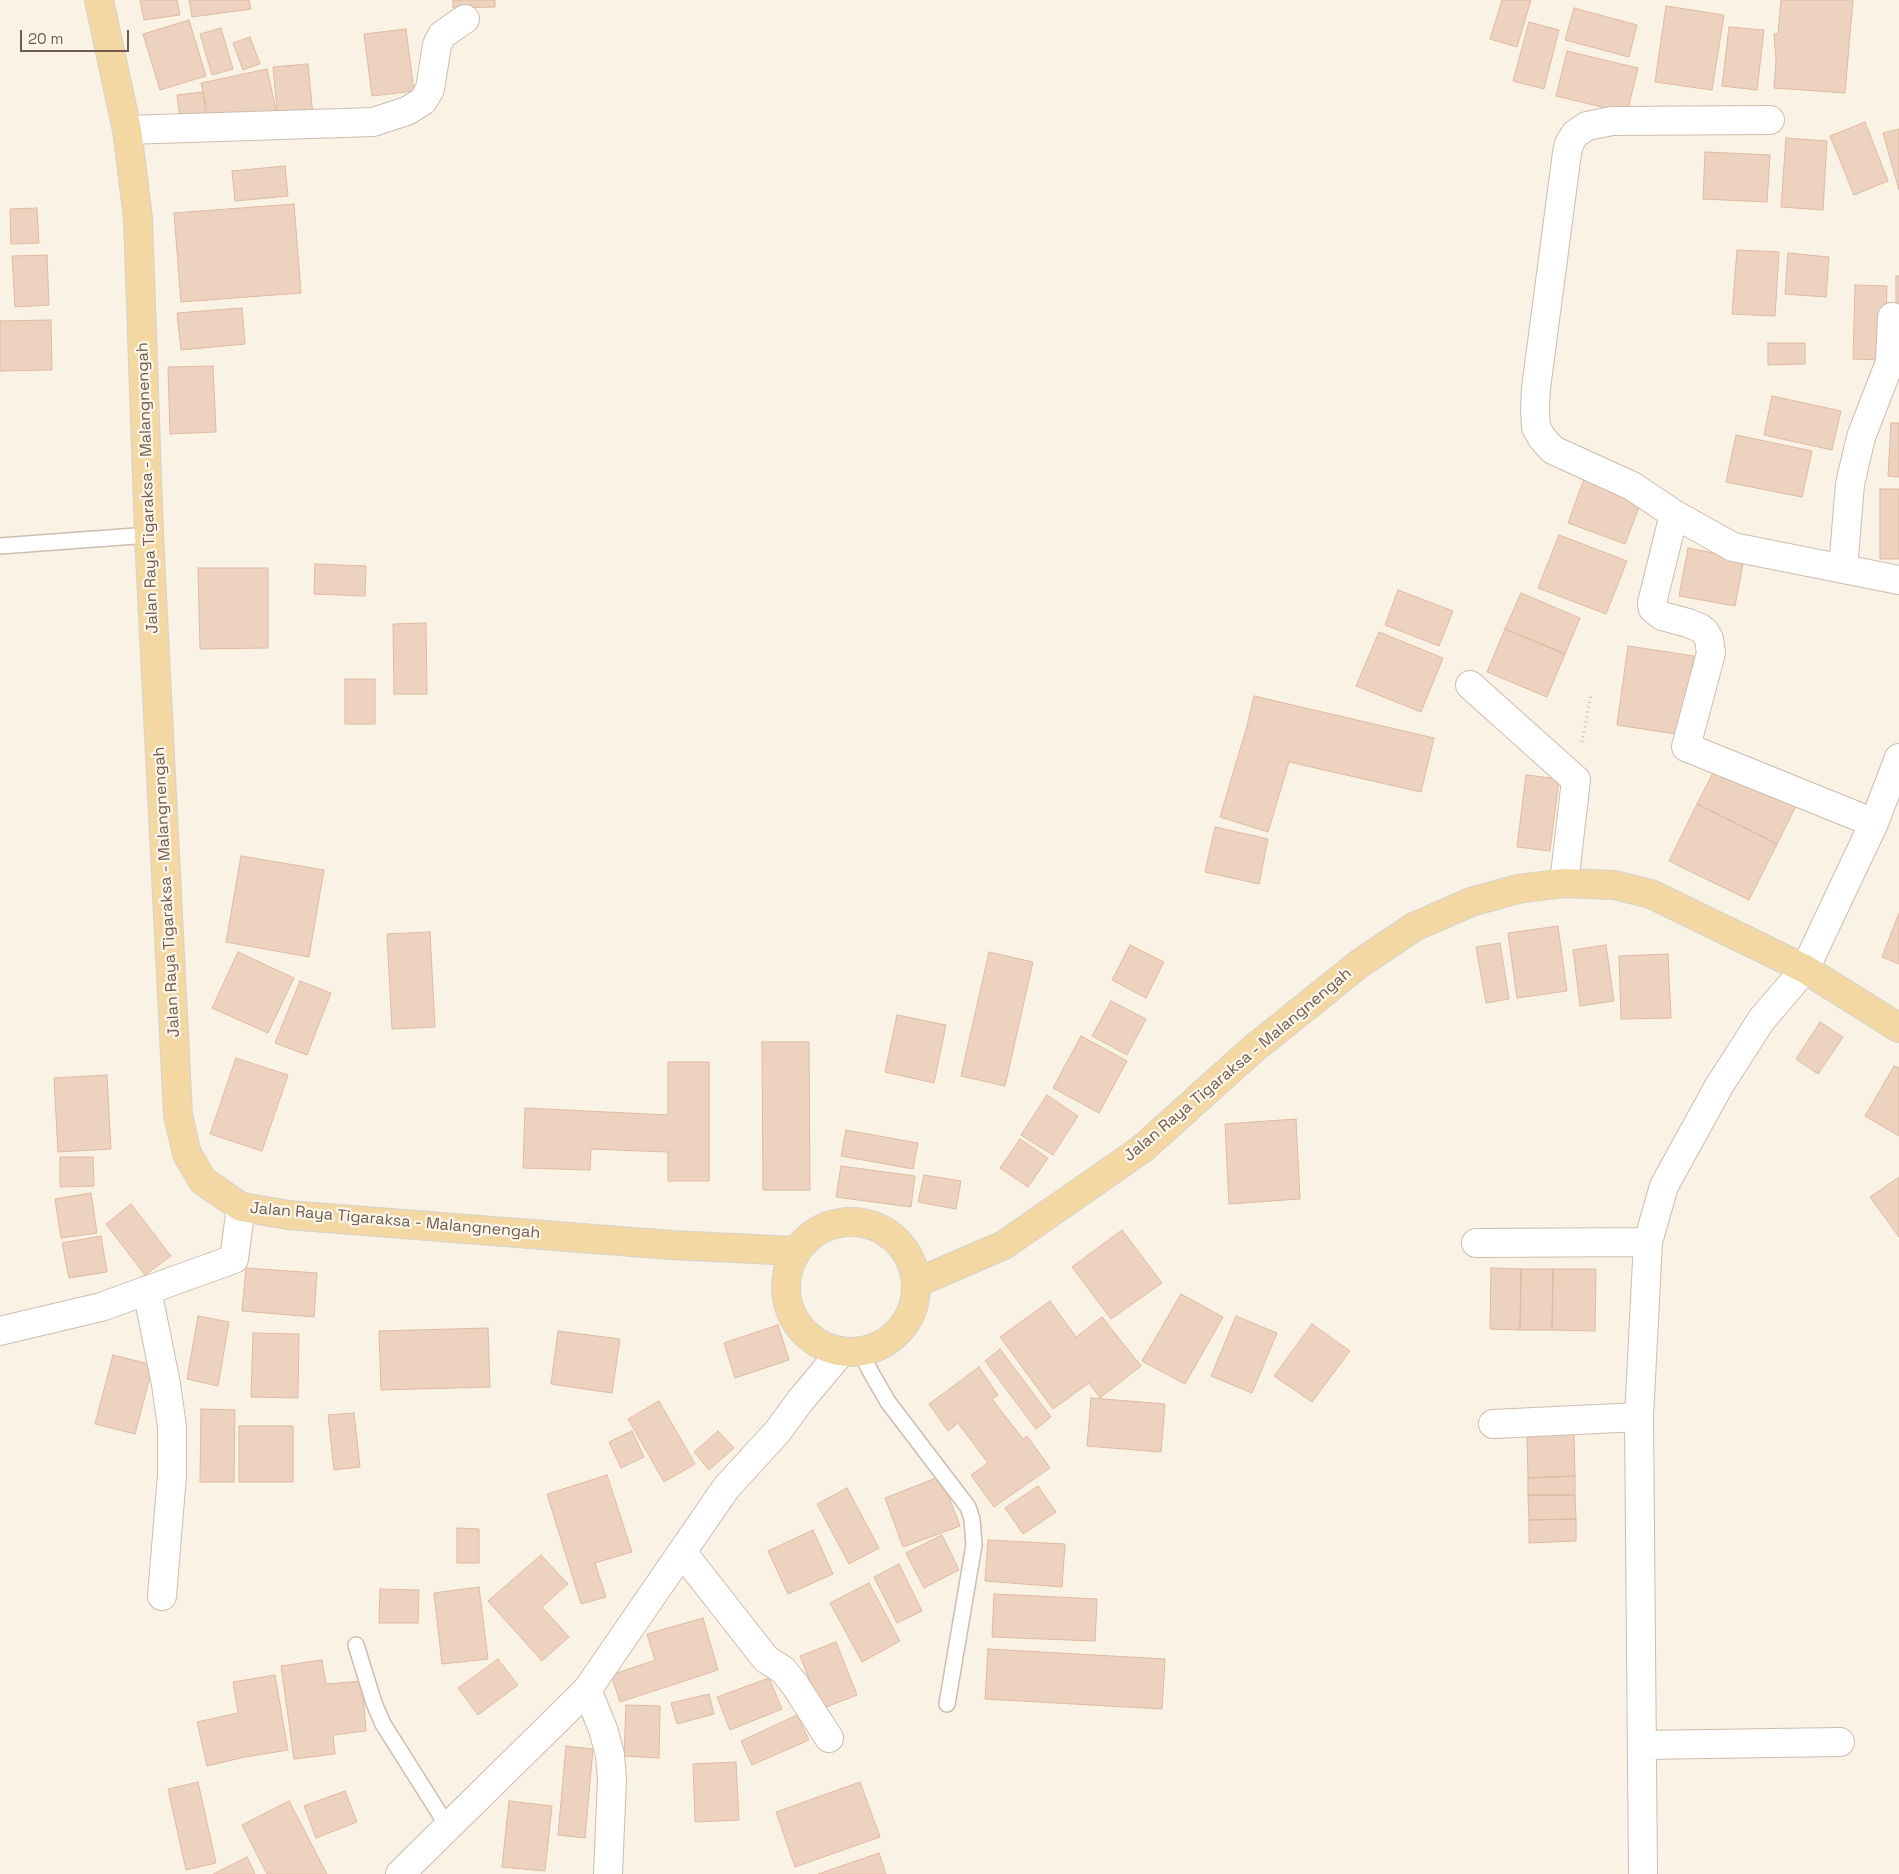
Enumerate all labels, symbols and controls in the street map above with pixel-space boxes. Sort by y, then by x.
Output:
scale bar [22,20,131,52]
text: 20 m [28,29,63,48]
street label: Jalan Raya Tigaraksa - Malangnengah [133,342,163,634]
street label: Jalan Raya Tigaraksa - Malangnengah [150,746,184,1038]
street label: Jalan Raya Tigaraksa - Malangnengah [1120,964,1356,1166]
street label: Jalan Raya Tigaraksa - Malangnengah [249,1199,541,1243]

